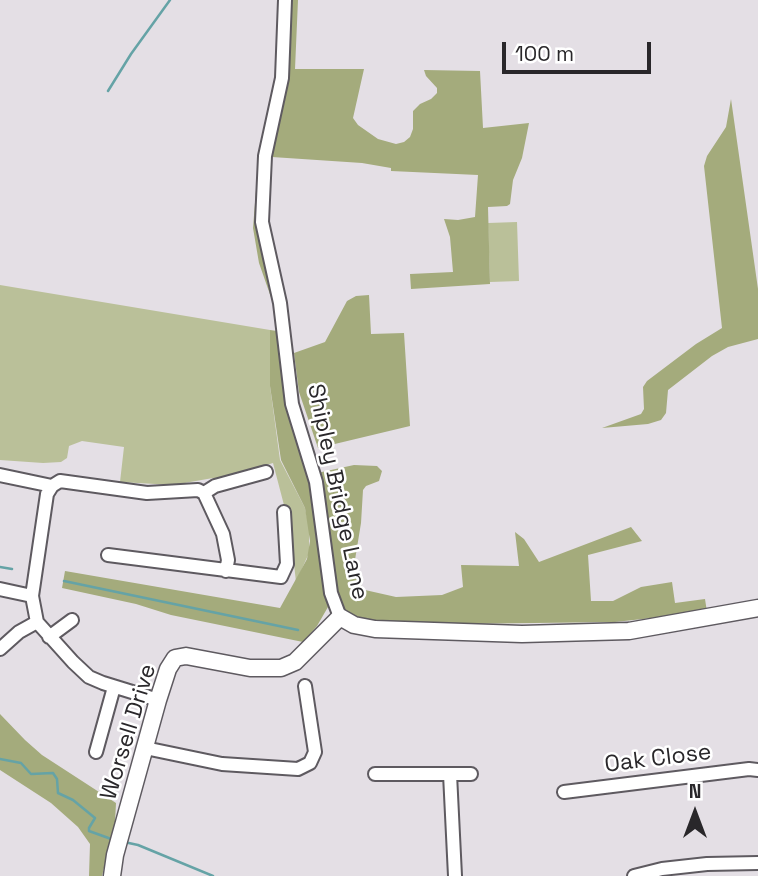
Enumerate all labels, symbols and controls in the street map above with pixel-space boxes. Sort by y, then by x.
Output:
scale bar [506,28,655,72]
text: 100 m [515,40,574,67]
street label: Shipley Bridge Lane [301,382,373,602]
street label: Worsell Drive [95,661,163,803]
street label: Oak Close [603,739,713,779]
north arrow [660,778,730,848]
text: N [689,779,701,804]

